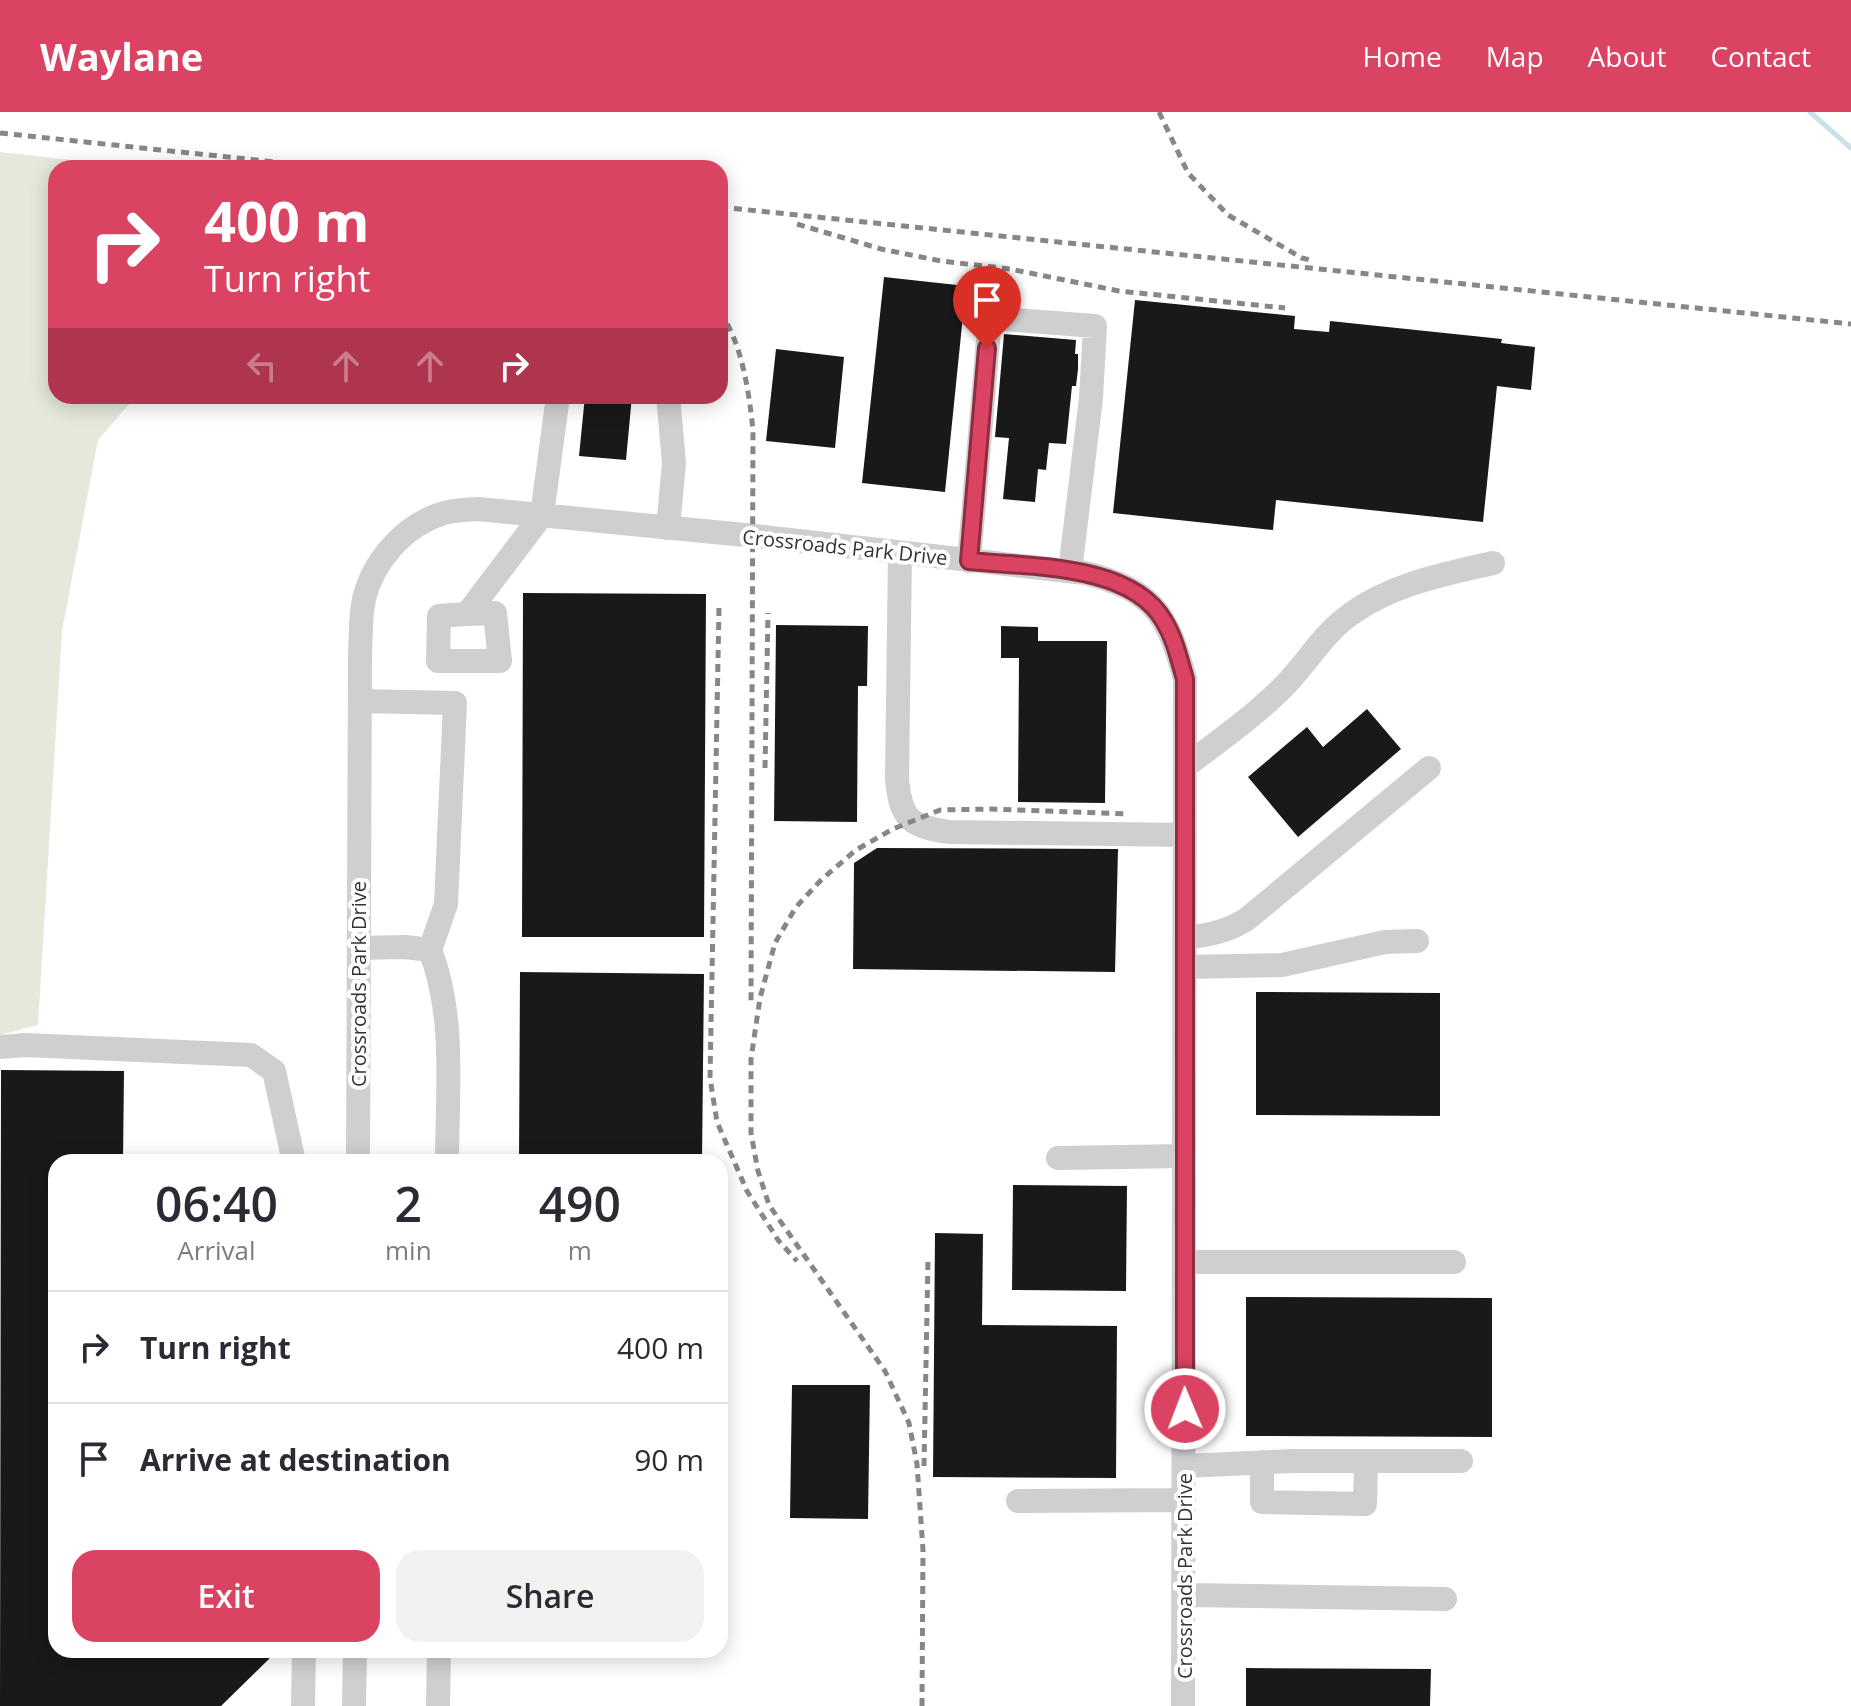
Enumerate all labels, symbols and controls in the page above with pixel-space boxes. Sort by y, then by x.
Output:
text: Waylane [40,30,203,82]
text: Home [1363,37,1442,75]
text: Map [1486,37,1544,75]
text: About [1588,37,1666,75]
text: Contact [1710,37,1811,75]
text: 400 m [204,182,370,258]
icon: right [72,192,176,296]
text: Turn right [204,254,370,303]
pin [953,266,1021,348]
icon: arrive [965,278,1009,322]
icon: left [240,344,284,388]
icon: ahead [324,344,368,388]
icon: ahead [408,344,452,388]
icon: right [492,344,536,388]
street label: Crossroads Park Drive [741,523,949,571]
street label: Crossroads Park Drive [345,881,372,1087]
text: 06:40 [155,1171,278,1236]
text: 2 [395,1171,422,1236]
text: 490 [539,1171,621,1236]
text: Arrival [177,1232,256,1268]
text: min [385,1232,432,1268]
text: m [568,1232,592,1268]
icon: right [72,1325,116,1369]
text: Turn right [140,1327,291,1368]
text: 400 m [617,1327,704,1368]
position arrow [1143,1367,1227,1451]
icon: arrive [72,1437,116,1481]
text: Arrive at destination [140,1439,451,1480]
text: 90 m [634,1439,704,1480]
street label: Crossroads Park Drive [1171,1473,1198,1679]
button: Exit [72,1550,380,1642]
button: Share [396,1550,704,1642]

